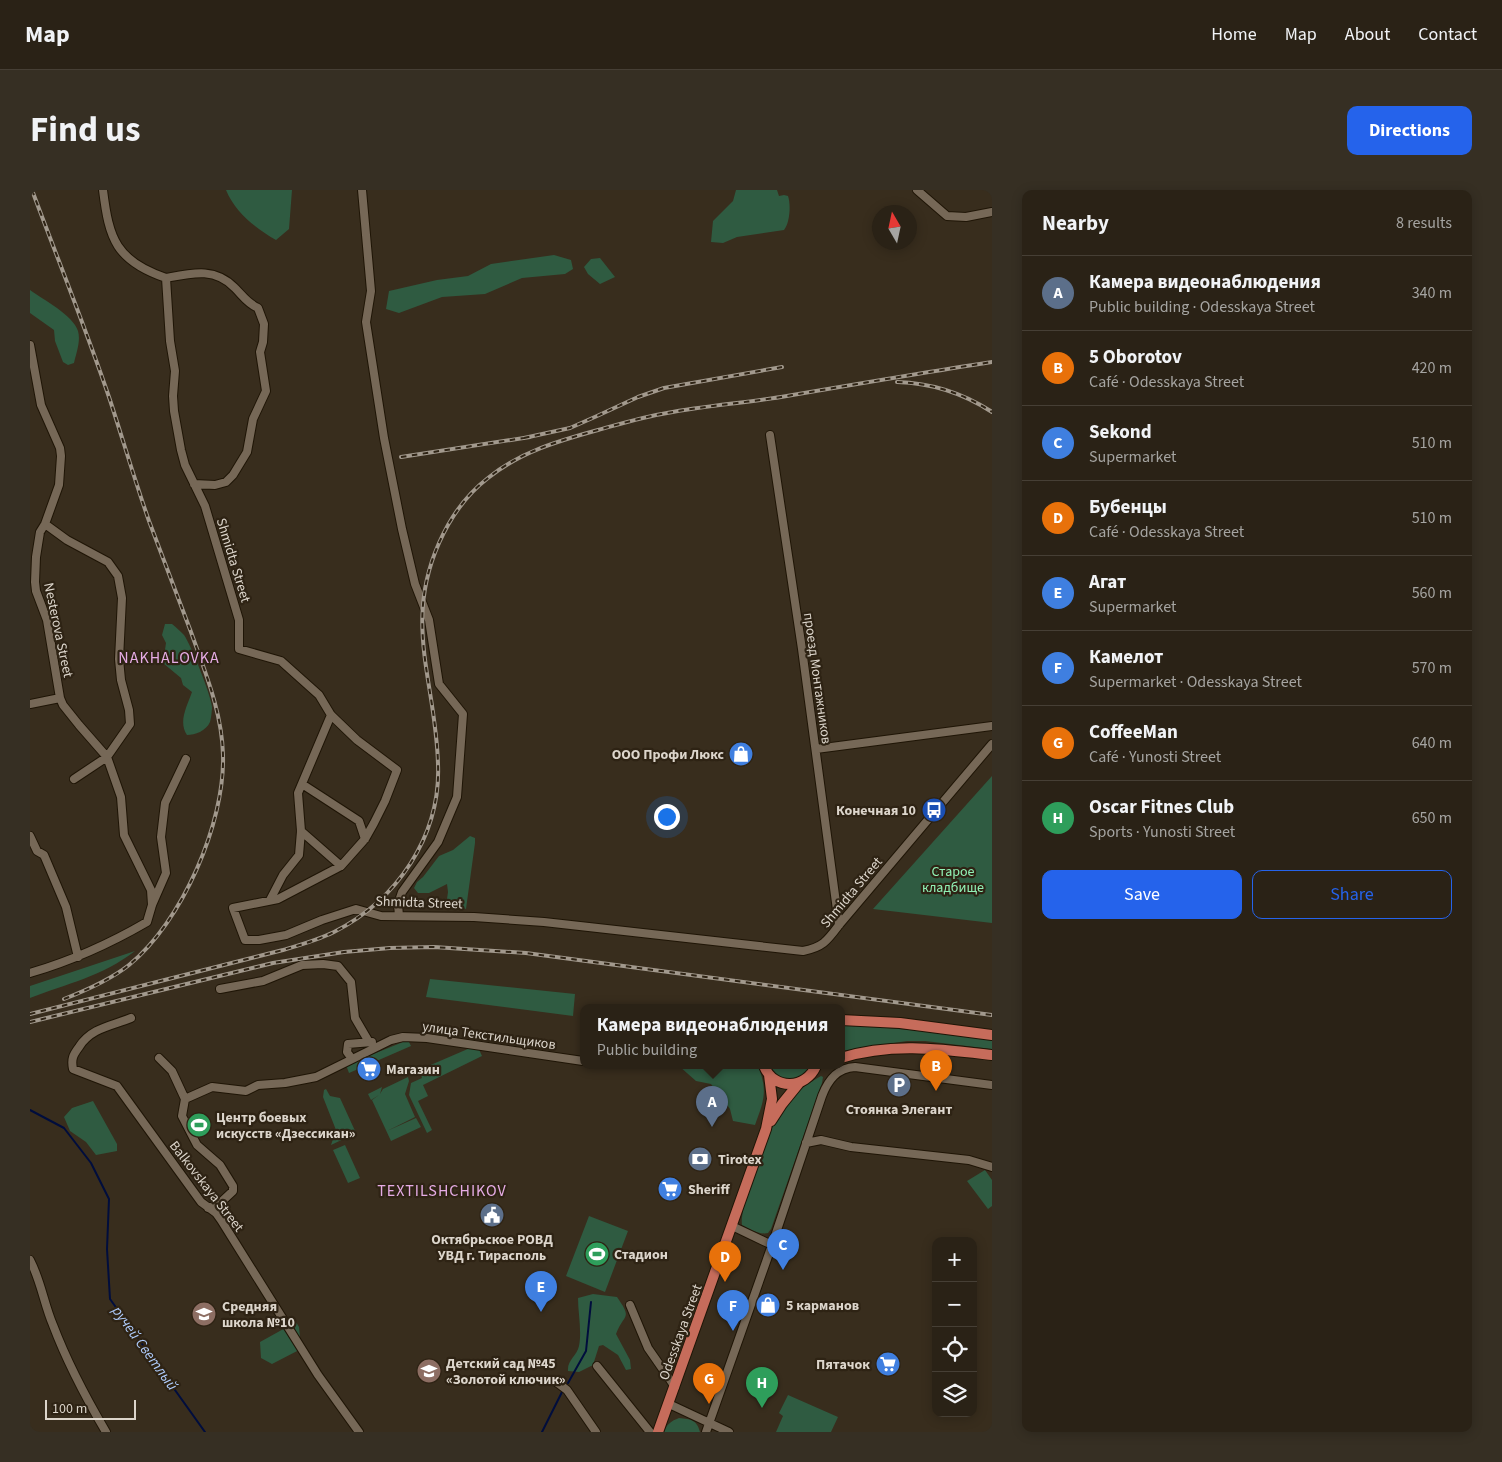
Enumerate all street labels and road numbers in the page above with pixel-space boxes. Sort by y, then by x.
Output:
street label: Shmidta Street [211,516,255,605]
street label: Nesterova Street [38,581,78,680]
street label: проезд Монтажников [798,611,836,745]
street label: Shmidta Street [816,853,888,933]
street label: Shmidta Street [375,891,463,915]
street label: улица Текстильщиков [421,1017,557,1055]
street label: Balkovskaya Street [164,1137,248,1237]
street label: Odesskaya Street [654,1281,708,1383]

